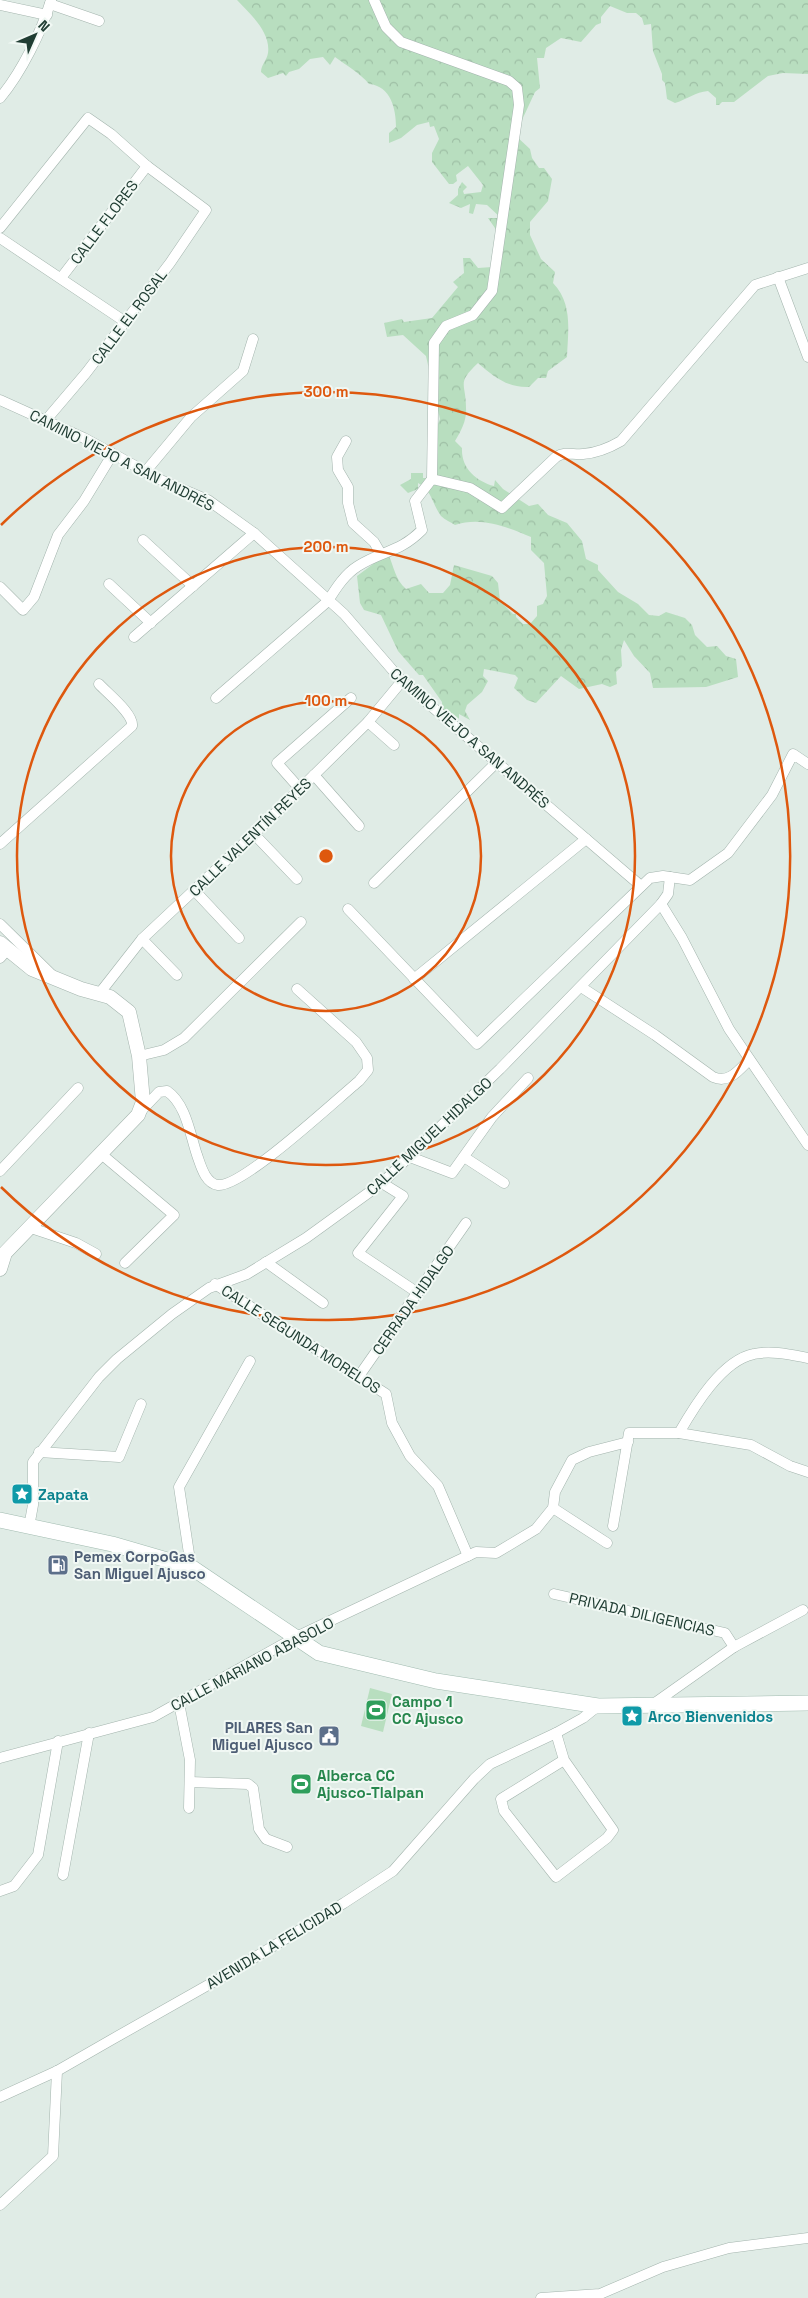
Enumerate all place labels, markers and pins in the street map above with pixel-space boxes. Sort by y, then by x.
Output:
centre of rings [317,847,335,865]
place icon: Zapata [10,1482,34,1506]
place label: Zapata [38,1485,89,1504]
place label: Pemex CorpoGas San Miguel Ajusco [74,1547,206,1583]
fuel station icon: Pemex CorpoGas San Miguel Ajusco [46,1553,70,1577]
place label: Campo 1 CC Ajusco [392,1692,464,1728]
sports icon: Campo 1 CC Ajusco [364,1698,388,1722]
place icon: Arco Bienvenidos [620,1704,644,1728]
place label: Arco Bienvenidos [648,1707,773,1726]
place label: PILARES San Miguel Ajusco [212,1718,313,1754]
public building icon: PILARES San Miguel Ajusco [317,1724,341,1748]
place label: Alberca CC Ajusco-Tlalpan [317,1766,424,1802]
sports icon: Alberca CC Ajusco-Tlalpan [289,1772,313,1796]

